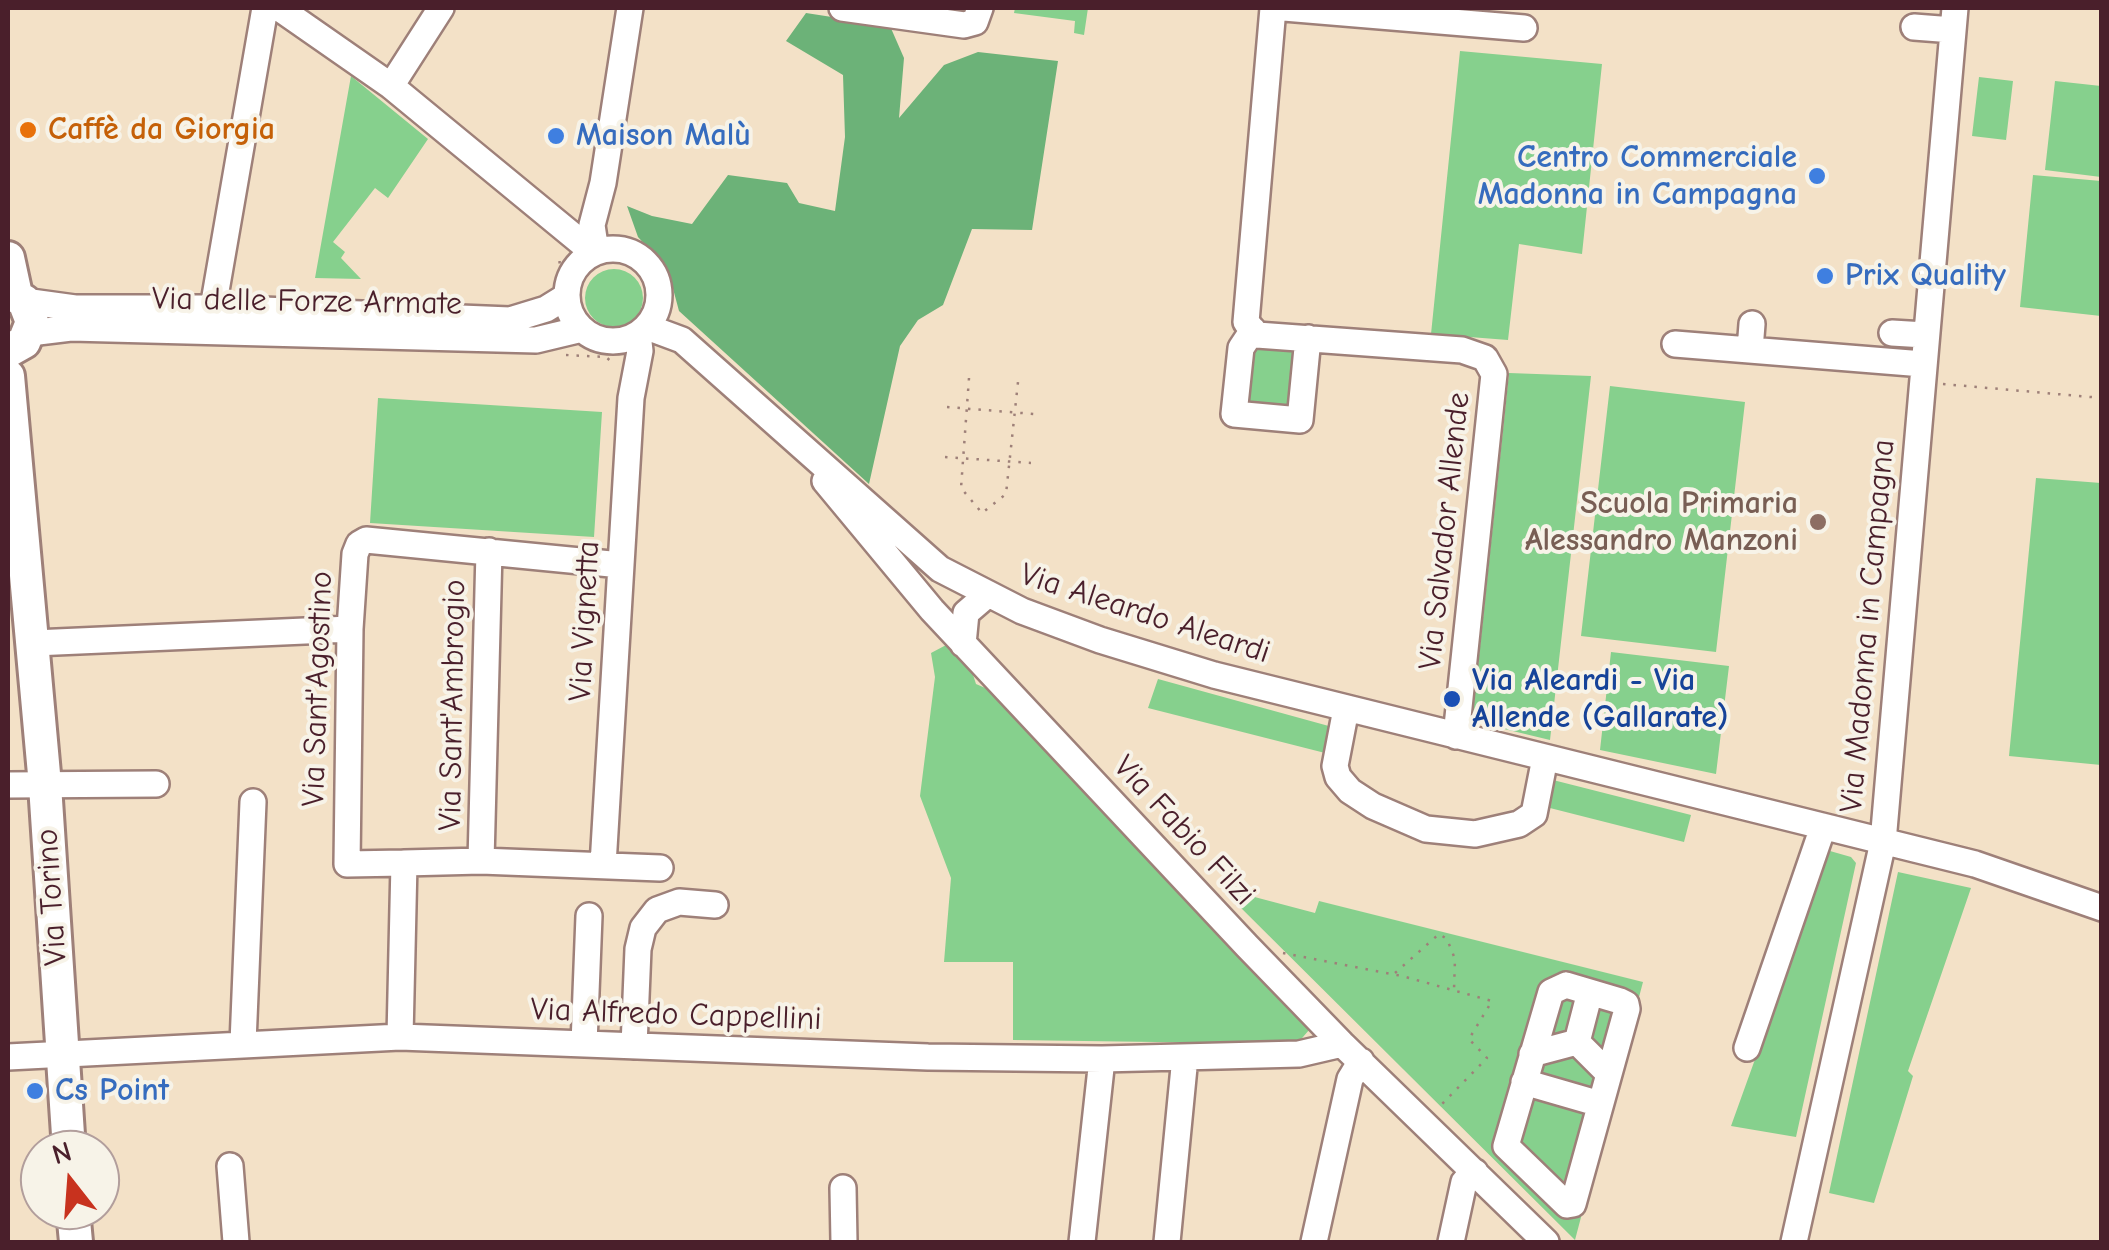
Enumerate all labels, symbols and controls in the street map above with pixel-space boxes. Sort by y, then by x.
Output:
place label: Caffè da Giorgia [48,111,275,149]
place label: Maison Malù [576,117,751,155]
marker: Caffè da Giorgia [17,119,39,141]
marker: Maison Malù [545,125,567,147]
place label: Centro Commerciale Madonna in Campagna [1478,139,1797,214]
marker: Centro Commerciale Madonna in Campagna [1806,165,1828,187]
place label: Prix Quality [1845,257,2006,295]
marker: Prix Quality [1814,265,1836,287]
street label: Via delle Forze Armate [152,280,462,324]
street label: Via Salvador Allende [1411,390,1479,672]
street label: Via Madonna in Campagna [1833,438,1903,814]
place label: Scuola Primaria Alessandro Manzoni [1525,485,1798,560]
marker: Scuola Primaria Alessandro Manzoni [1807,511,1829,533]
street label: Via Vignetta [562,540,608,702]
street label: Via Aleardo Aleardi [1015,556,1275,672]
street label: Via Sant'Agostino [295,571,341,807]
street label: Via Sant'Ambrogio [432,579,474,831]
place label: Via Aleardi - Via Allende (Gallarate) [1472,662,1728,737]
marker: Via Aleardi - Via Allende (Gallarate) [1441,688,1463,710]
street label: Via Fabio Filzi [1105,748,1263,914]
street label: Via Torino [28,827,76,967]
street label: Via Alfredo Cappellini [530,991,822,1039]
place label: Cs Point [55,1072,169,1110]
marker: Cs Point [24,1080,46,1102]
north arrow [20,1130,120,1230]
text: N [48,1135,75,1171]

